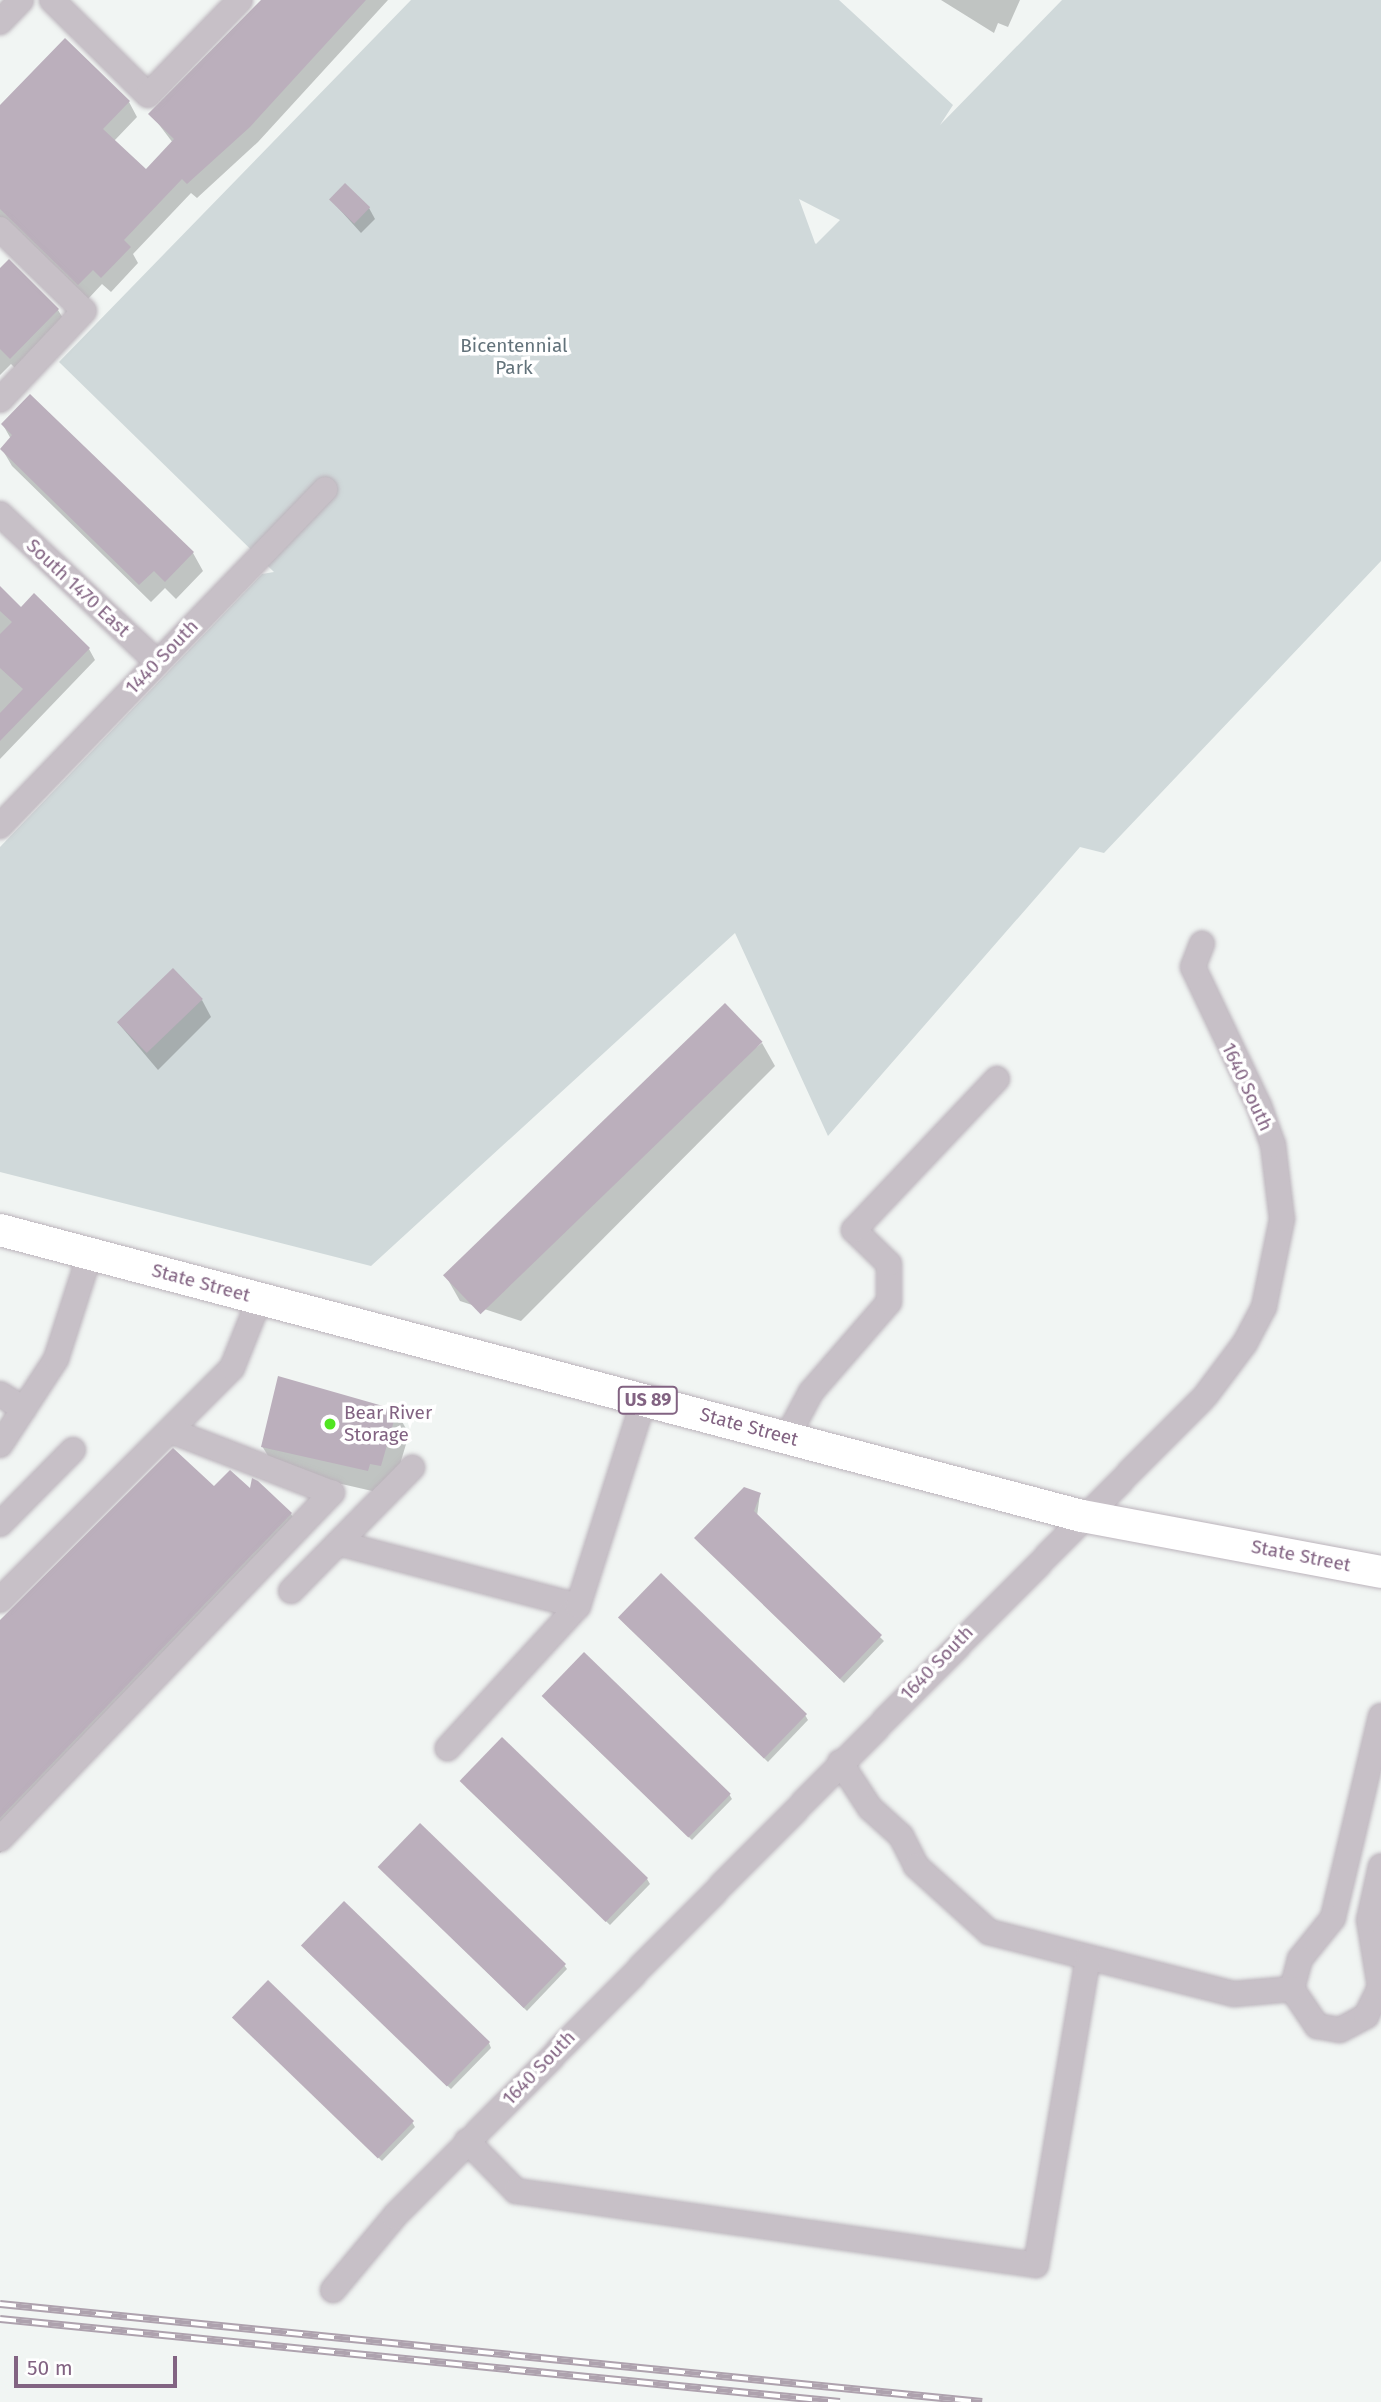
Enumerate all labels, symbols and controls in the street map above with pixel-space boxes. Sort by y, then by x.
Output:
park label: Bicentennial Park [460,335,568,379]
street label: South 1470 East [22,534,134,642]
street label: 1440 South [121,615,203,699]
street label: 1640 South [1217,1039,1277,1135]
street label: State Street [149,1259,253,1307]
road number: US 89 [616,1386,680,1414]
place label: Bear River Storage [344,1402,432,1446]
street label: State Street [697,1403,801,1451]
marker: Bear River Storage [322,1416,338,1432]
street label: State Street [1249,1535,1353,1577]
street label: 1640 South [896,1621,978,1705]
street label: 1640 South [498,2026,580,2110]
scale bar [18,2342,180,2386]
text: 50 m [27,2355,73,2381]

